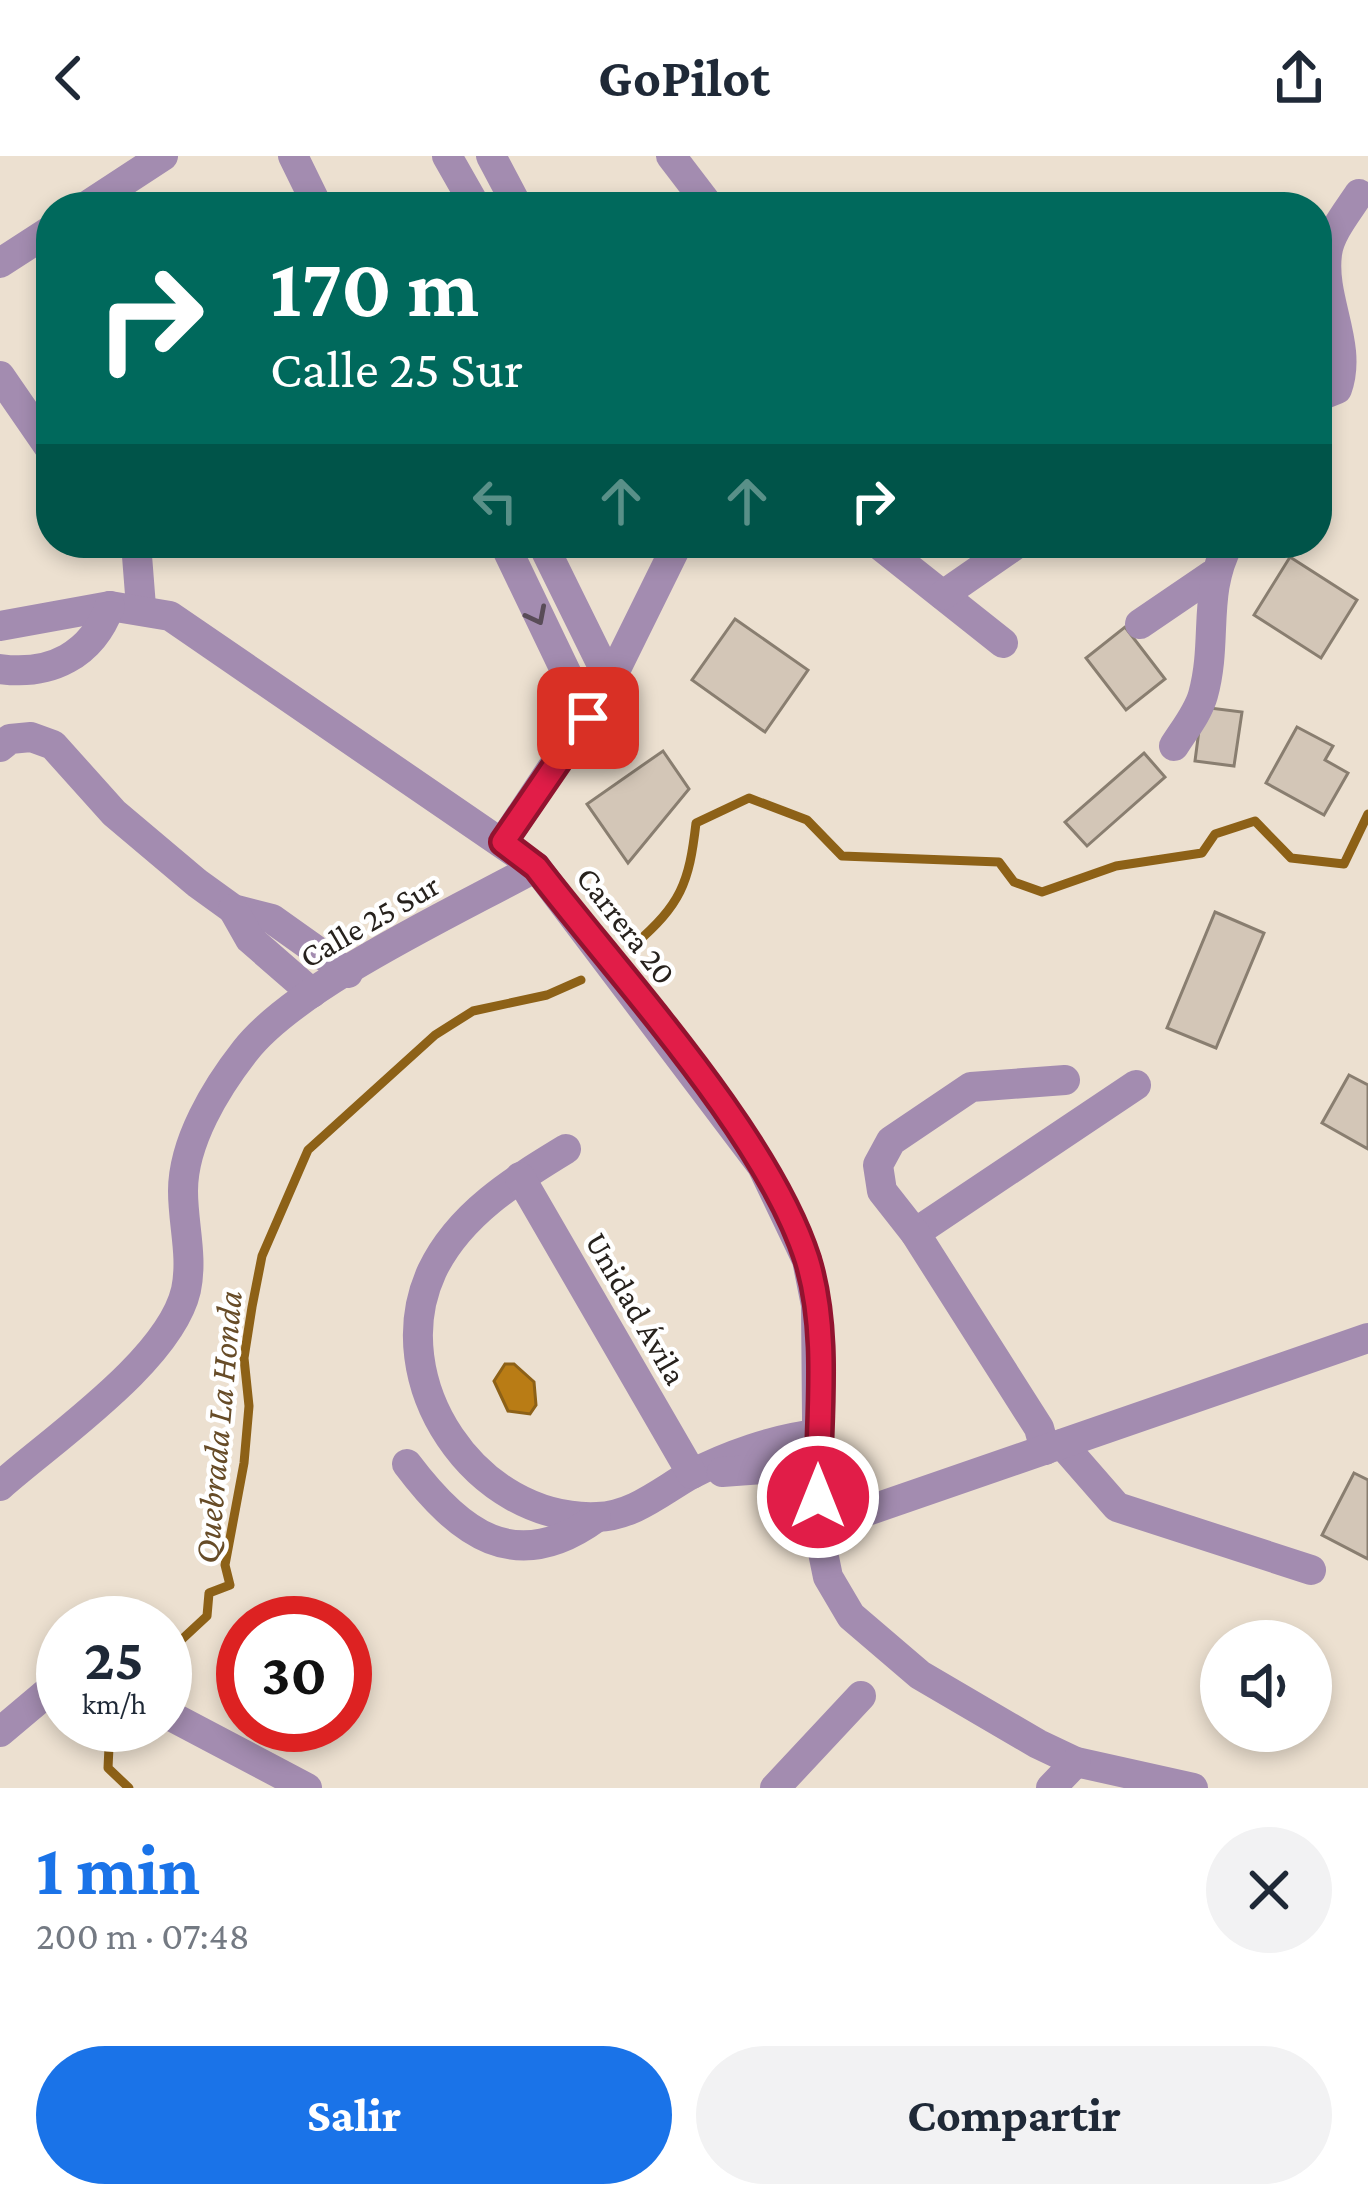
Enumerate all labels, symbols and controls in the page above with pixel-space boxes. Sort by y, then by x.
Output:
icon: back [36,45,102,111]
icon: share [1266,45,1332,111]
text: GoPilot [598,48,770,108]
icon: right [72,240,228,396]
text: 170 m [270,241,479,334]
text: Calle 25 Sur [270,339,523,399]
icon: left [462,468,528,534]
icon: ahead [588,468,654,534]
icon: ahead [714,468,780,534]
icon: right [840,468,906,534]
one-way arrow [522,604,546,625]
pin [537,667,639,769]
icon: arrive [555,685,621,751]
street label: Carrera 20 [569,859,684,991]
street label: Calle 25 Sur [293,866,446,975]
street label: Unidad Ávila [578,1225,695,1391]
water label: Quebrada La Honda [186,1289,250,1565]
position arrow [755,1434,881,1560]
speed limit sign: 30 [216,1596,372,1752]
map controls [1200,1620,1332,1752]
button: sound [1200,1620,1332,1752]
text: 25 [84,1625,144,1692]
text: km/h [82,1687,146,1720]
button: close [1206,1827,1332,1953]
text: 1 min [36,1829,200,1909]
text: 200 m · 07:48 [36,1914,250,1957]
button: Salir [36,2046,672,2184]
button: Compartir [696,2046,1332,2184]

